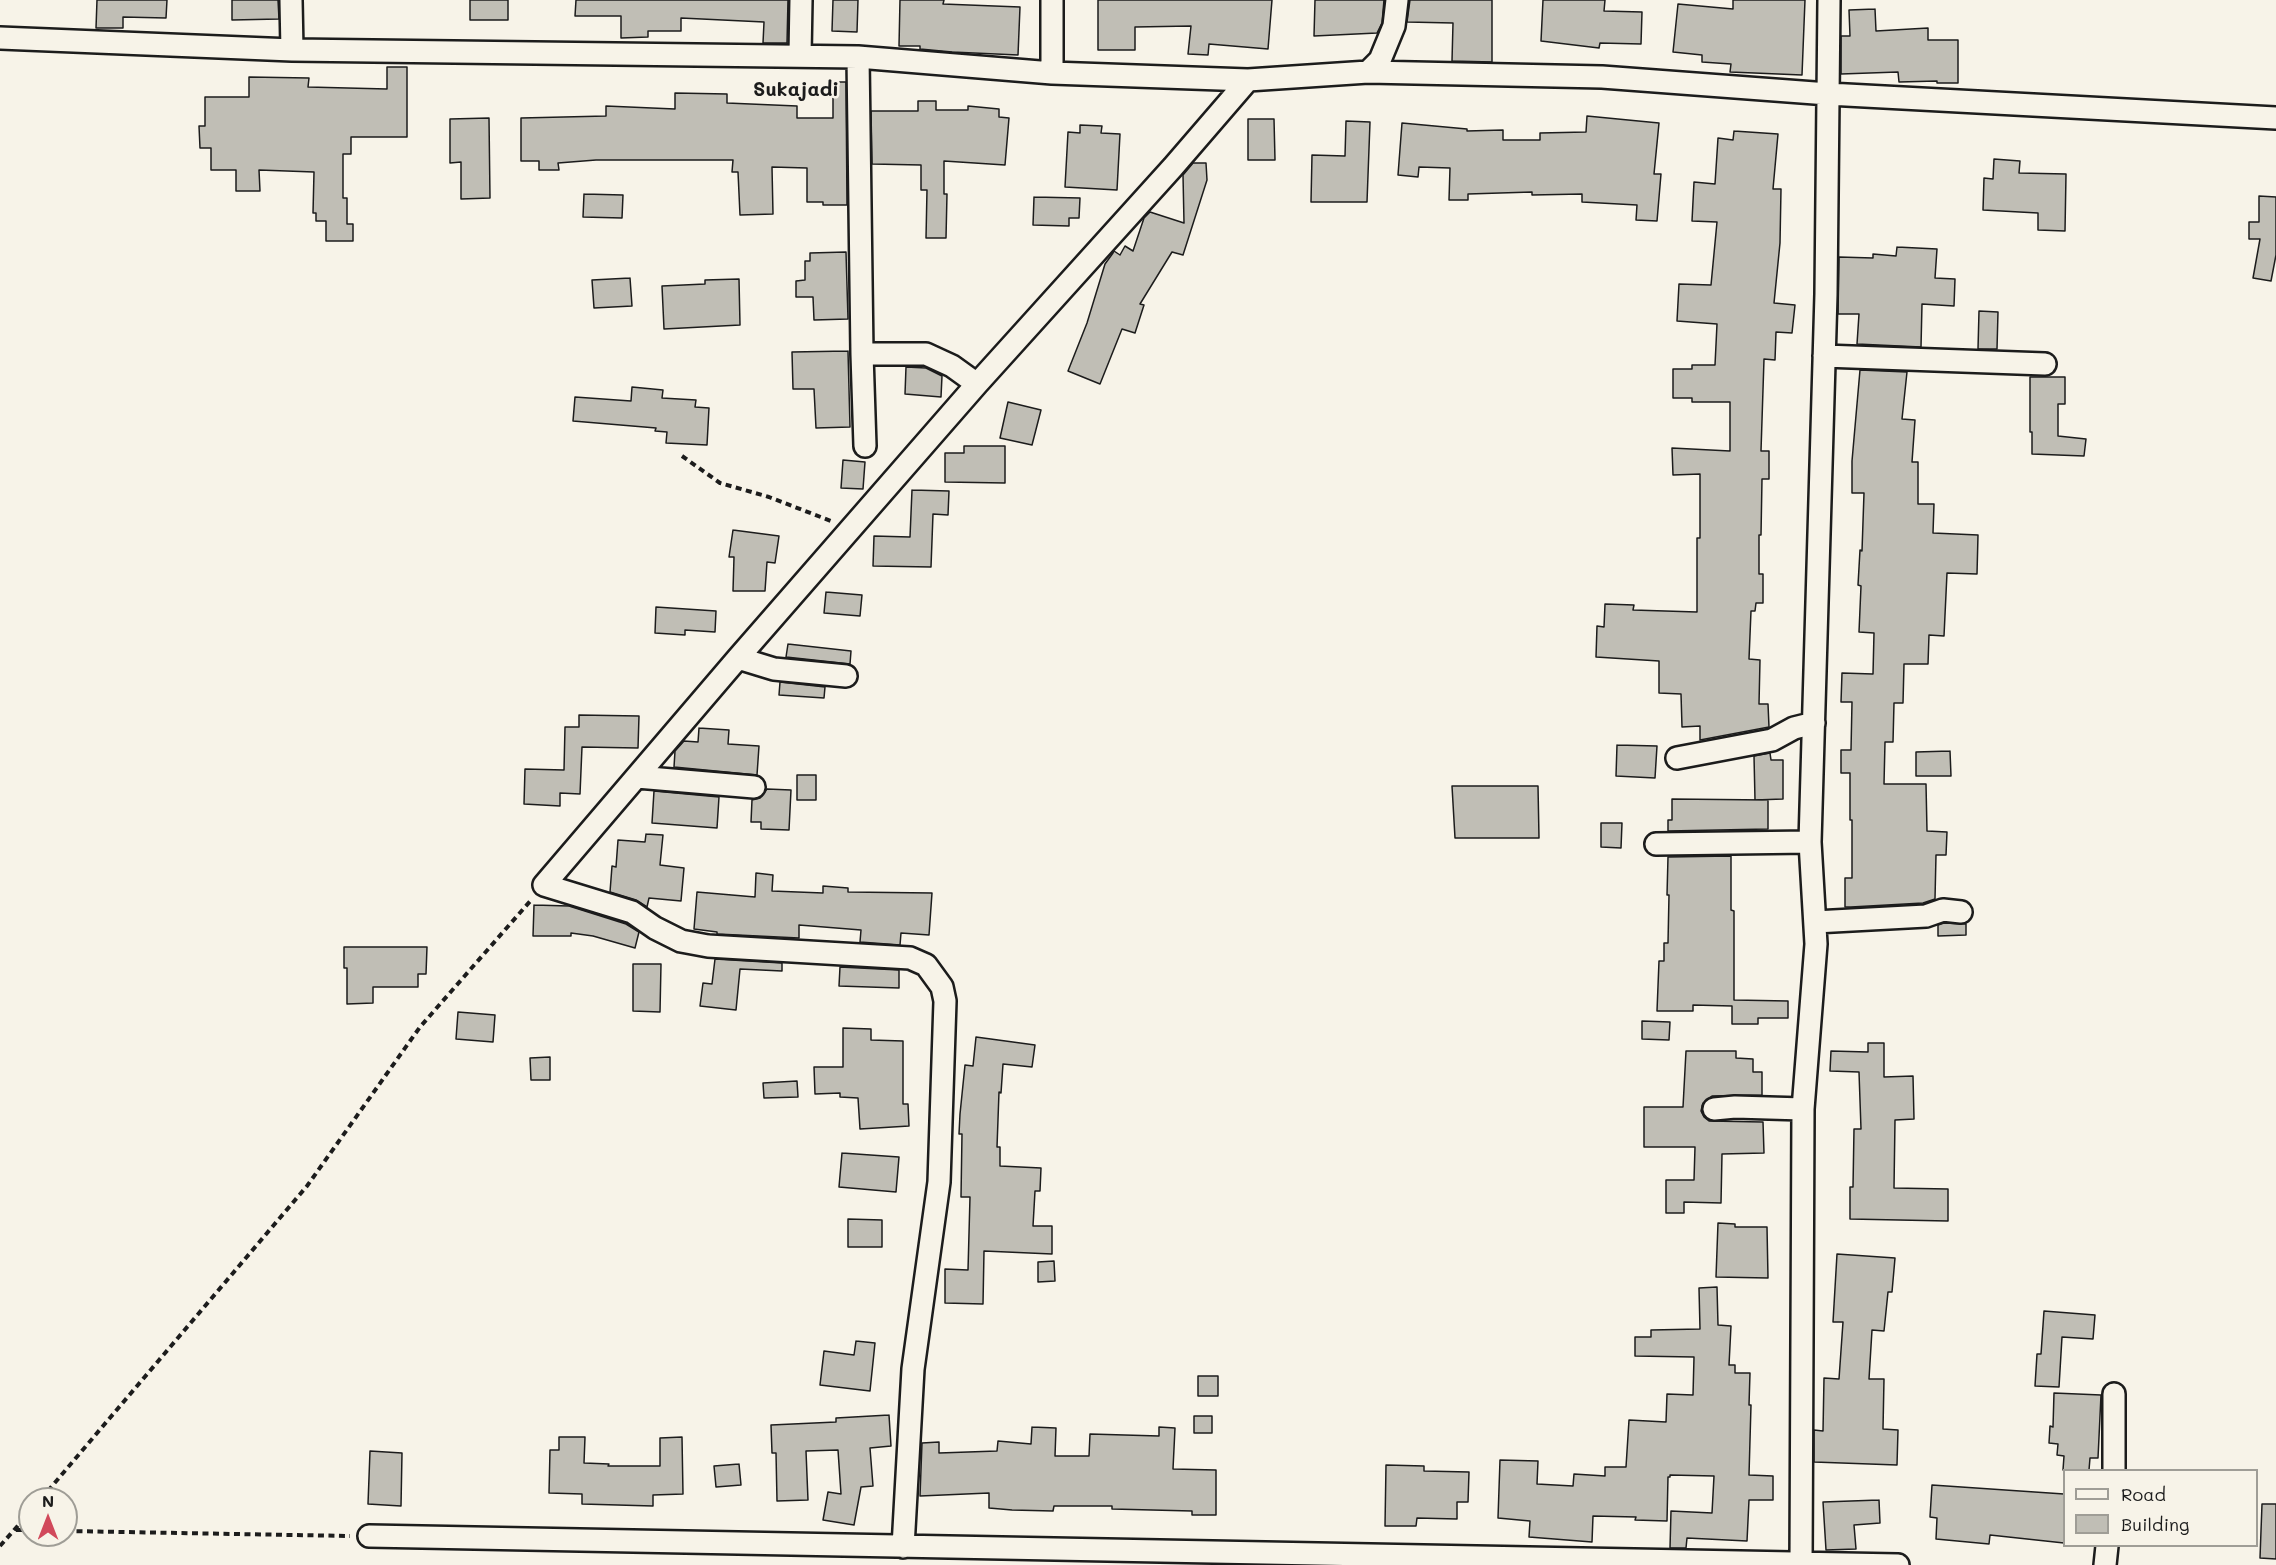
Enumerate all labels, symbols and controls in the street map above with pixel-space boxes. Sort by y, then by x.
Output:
district label: Sukajadi [753,78,839,102]
legend [2063,1469,2258,1547]
text: Road [2121,1482,2166,1506]
north arrow [18,1487,78,1547]
text: N [42,1490,54,1511]
text: Building [2121,1512,2189,1536]

